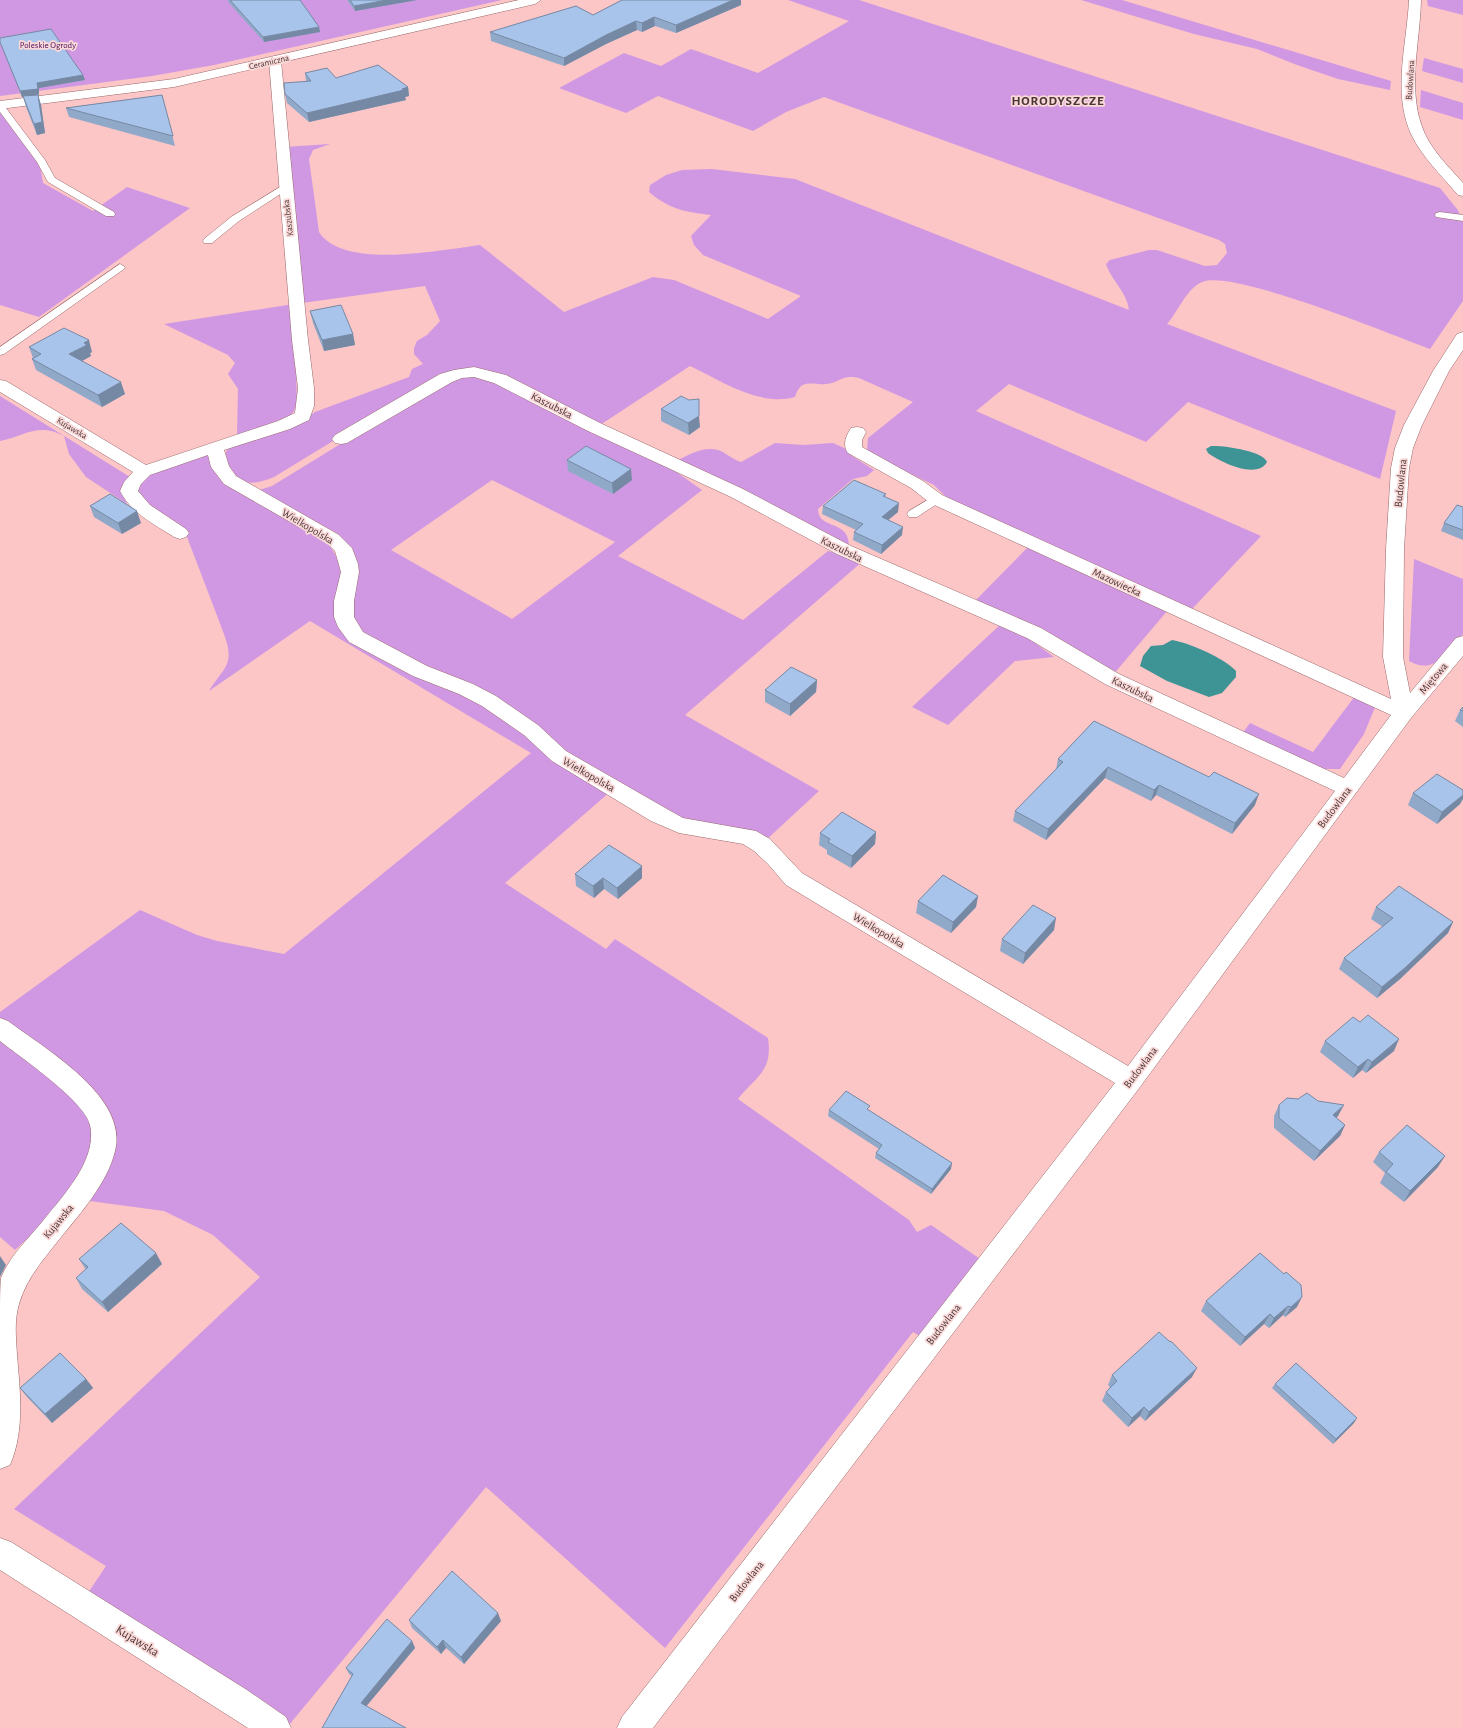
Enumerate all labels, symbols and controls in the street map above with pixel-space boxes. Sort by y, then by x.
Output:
park label: Poleskie Ogrody [20,41,76,50]
street label: Ceramiczna [248,54,290,71]
street label: Budowlana [1405,60,1416,100]
district label: HORODYSZCZE [1011,95,1105,108]
street label: Kaszubska [282,199,295,237]
street label: Kaszubska [529,390,574,421]
street label: Kujawska [55,416,88,441]
street label: Budowlana [1393,458,1408,508]
street label: Wielkopolska [280,507,336,546]
street label: Kaszubska [819,535,864,564]
street label: Mazowiecka [1091,566,1143,599]
street label: Miętowa [1417,660,1450,696]
street label: Kaszubska [1110,675,1155,704]
street label: Wielkopolska [561,755,617,794]
street label: Budowlana [1315,785,1353,830]
street label: Wielkopolska [851,911,907,950]
street label: Budowlana [1121,1045,1159,1090]
street label: Kujawska [41,1202,75,1241]
street label: Budowlana [924,1302,963,1347]
street label: Budowlana [727,1559,766,1604]
street label: Kujawska [113,1623,161,1660]

